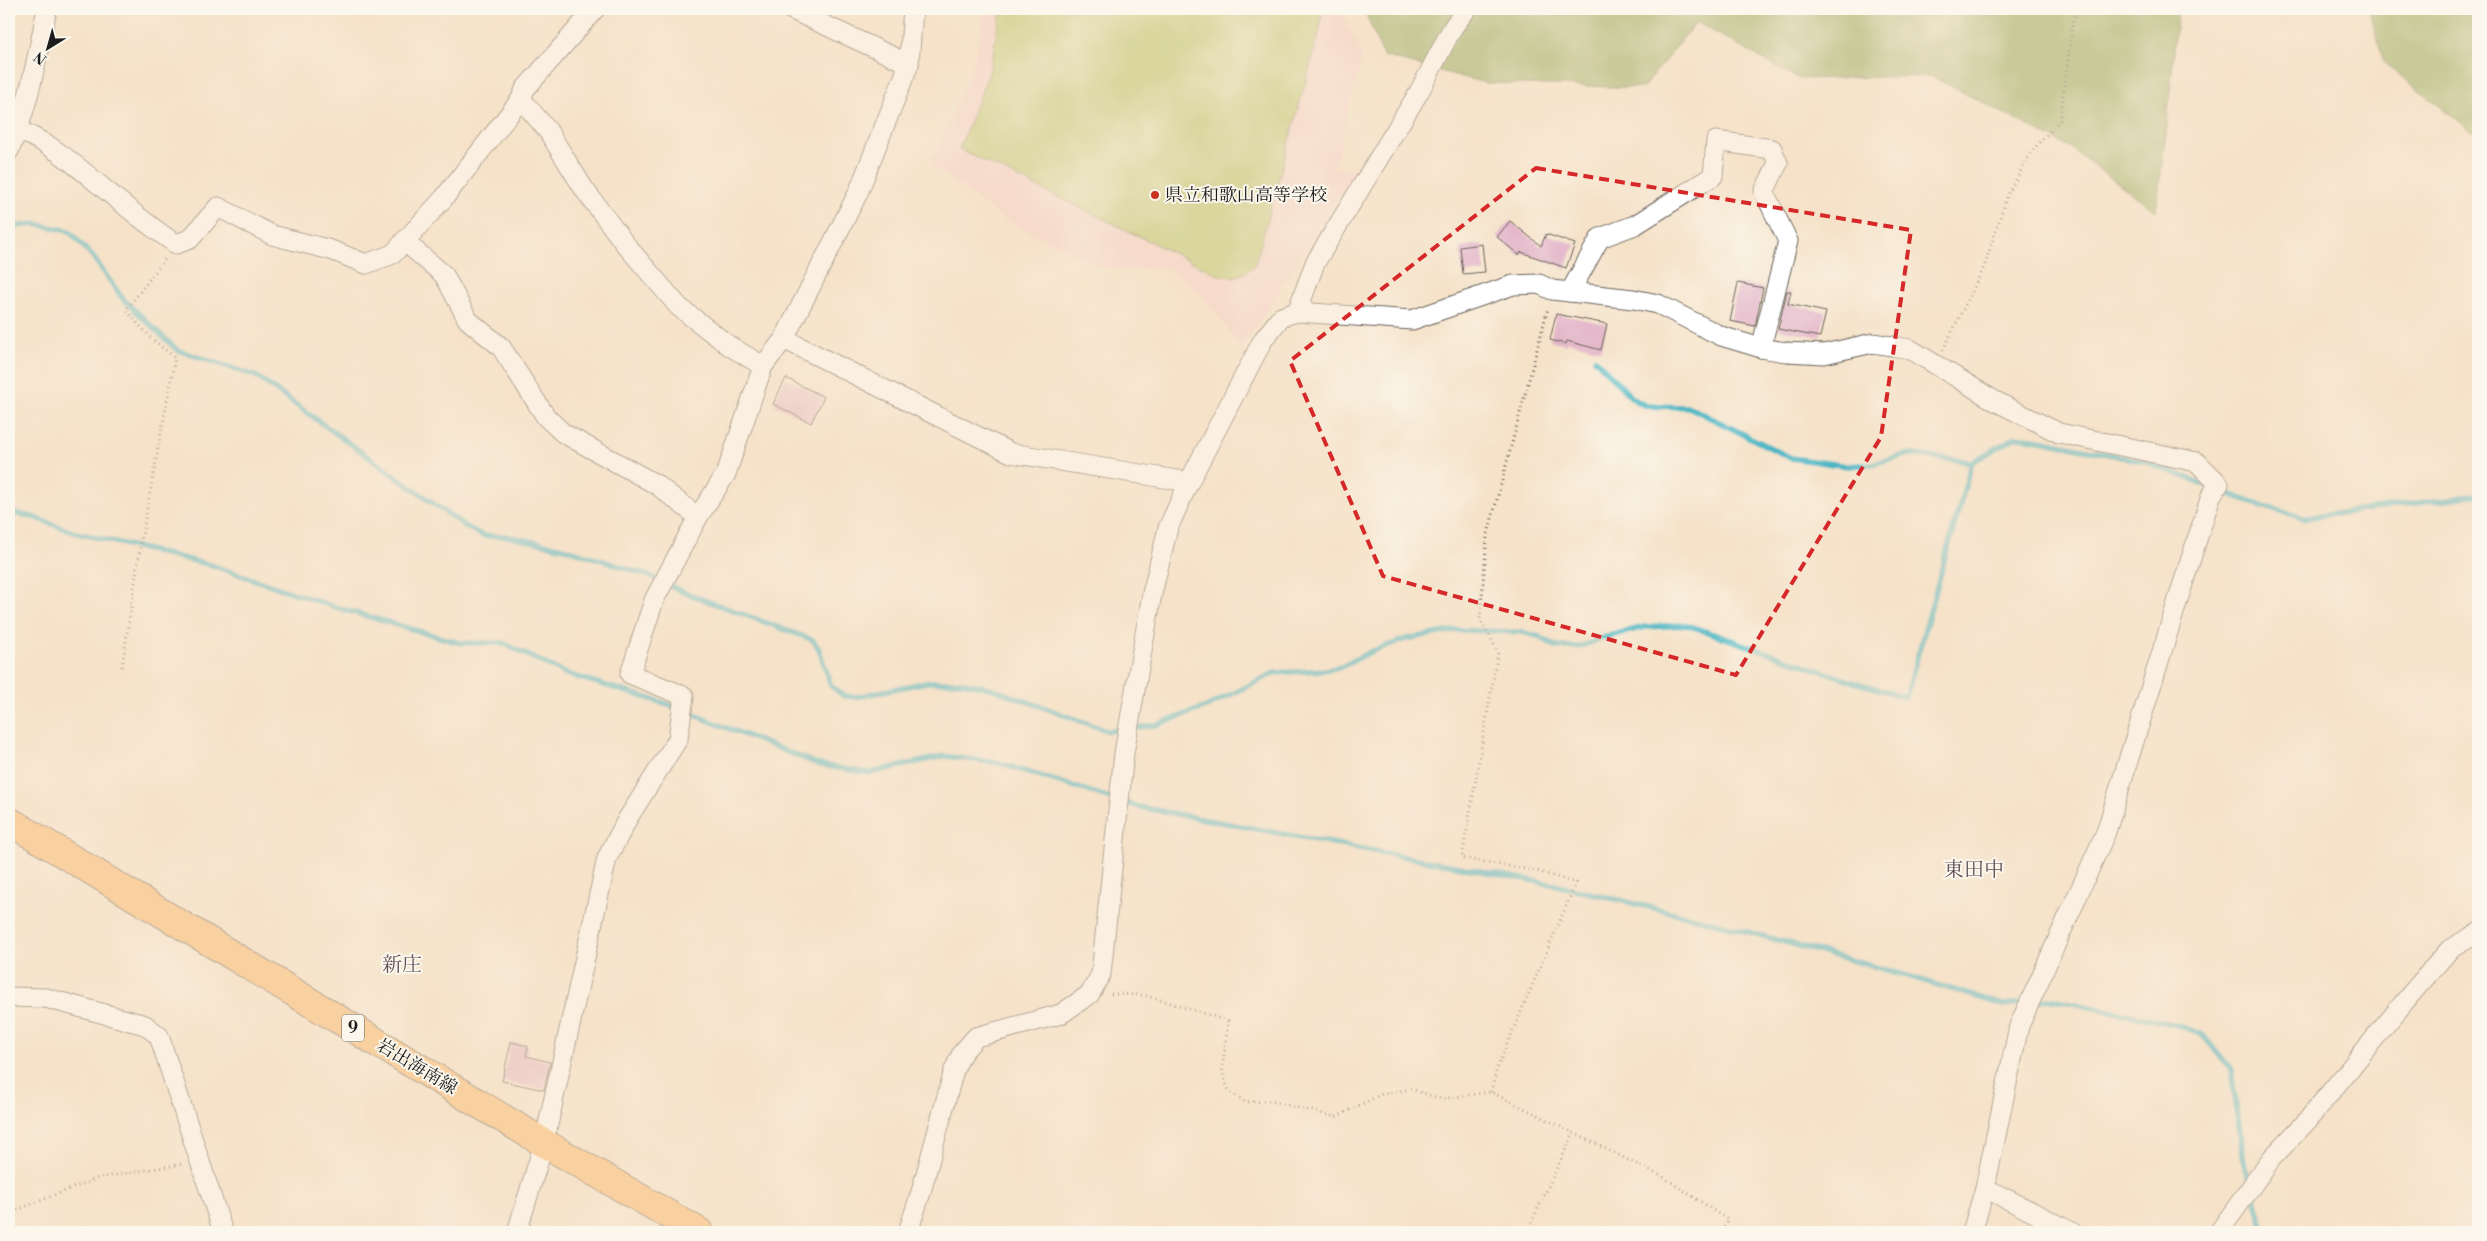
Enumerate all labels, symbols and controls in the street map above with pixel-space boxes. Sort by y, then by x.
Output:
north arrow [22,22,72,72]
text: N [31,47,51,68]
place label: 県立和歌山高等学校 [1165,184,1327,207]
marker: 県立和歌山高等学校 [1149,189,1161,201]
district label: 東田中 [1944,858,2004,883]
district label: 新庄 [382,953,422,978]
road number: 9 [342,1014,364,1042]
street label: 岩出海南線 [373,1034,461,1100]

